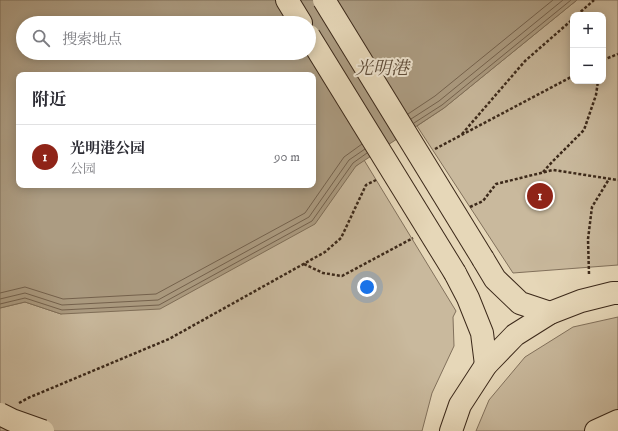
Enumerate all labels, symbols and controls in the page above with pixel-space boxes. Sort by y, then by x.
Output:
map controls [570,12,606,84]
button: + [570,12,606,48]
search box [16,16,316,60]
icon: search [30,27,52,49]
text: 搜索地点 [62,30,122,49]
button: − [570,48,606,84]
water label: 光明港 [355,58,411,80]
text: 附近 [32,89,66,111]
text: 光明港公园 [70,139,145,158]
text: 1 [43,149,47,165]
text: 90 m [274,149,300,165]
text: 公园 [70,161,96,177]
pin: 1 [527,181,553,211]
your location [357,277,377,297]

